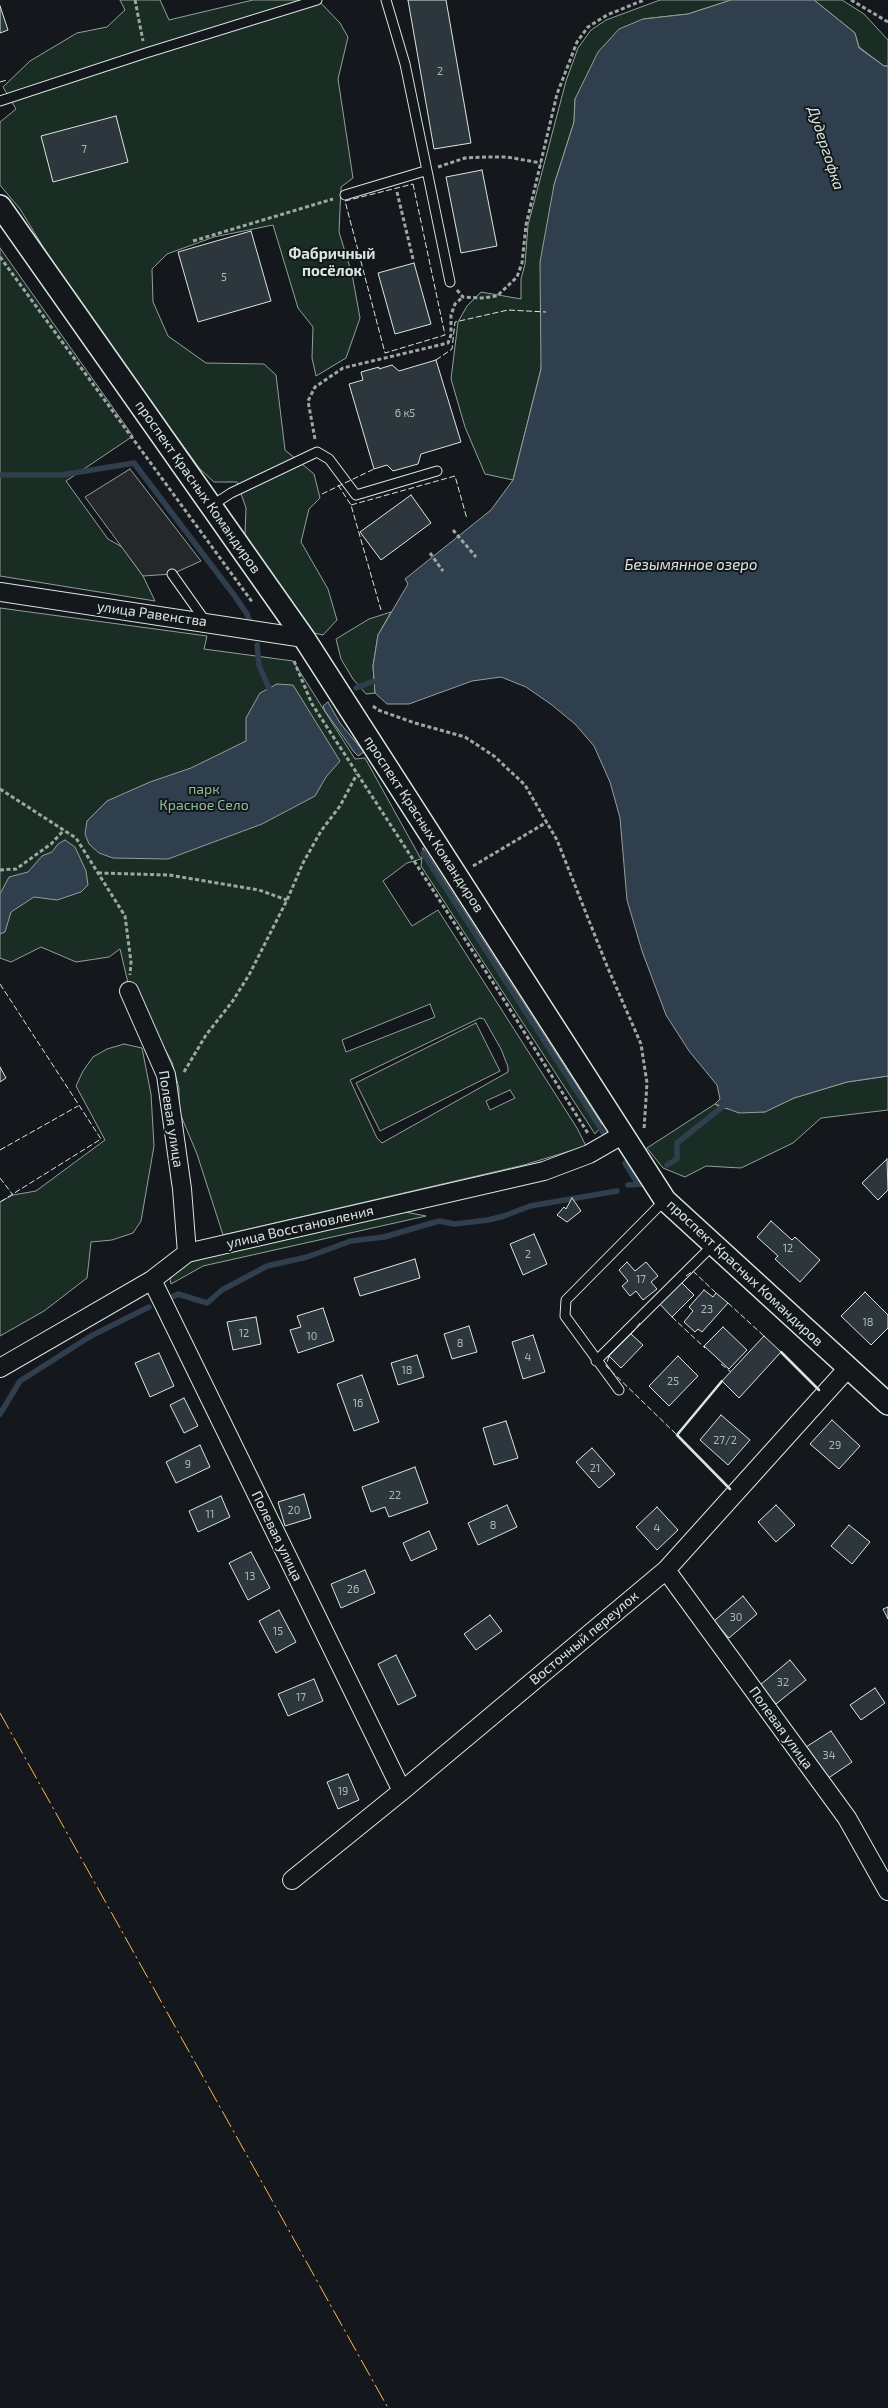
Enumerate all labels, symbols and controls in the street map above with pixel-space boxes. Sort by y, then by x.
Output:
house number: 2 [437,64,443,78]
water label: Дудергофка [804,104,848,192]
house number: 7 [81,142,87,156]
district label: Фабричный посёлок [289,245,375,280]
house number: 5 [221,270,227,284]
street label: проспект Красных Командиров [132,397,264,577]
house number: 6 к5 [395,406,415,420]
water label: Безымянное озеро [625,556,757,574]
street label: улица Равенства [96,598,208,630]
street label: проспект Красных Командиров [361,733,487,915]
park label: парк Красное Село [159,781,249,814]
street label: Полевая улица [155,1069,187,1169]
street label: проспект Красных Командиров [664,1196,826,1350]
street label: улица Восстановления [225,1202,375,1252]
house number: 12 [783,1241,793,1255]
house number: 2 [525,1247,531,1261]
house number: 17 [636,1272,646,1286]
house number: 23 [701,1302,713,1316]
house number: 18 [862,1315,874,1329]
house number: 12 [239,1326,249,1340]
house number: 10 [306,1329,318,1343]
house number: 8 [457,1336,463,1350]
house number: 4 [525,1350,531,1364]
house number: 18 [401,1363,413,1377]
house number: 25 [667,1374,679,1388]
house number: 16 [353,1396,363,1410]
house number: 27/2 [713,1433,737,1447]
house number: 29 [829,1438,841,1452]
house number: 9 [185,1457,191,1471]
house number: 21 [590,1461,600,1475]
street label: Полевая улица [248,1488,306,1584]
house number: 22 [389,1488,401,1502]
house number: 20 [288,1503,300,1517]
house number: 11 [206,1507,214,1521]
house number: 8 [490,1518,496,1532]
house number: 4 [654,1521,660,1535]
house number: 13 [245,1569,255,1583]
house number: 26 [347,1582,359,1596]
street label: Восточный переулок [526,1588,642,1688]
house number: 30 [730,1610,742,1624]
house number: 15 [273,1624,283,1638]
house number: 32 [777,1675,789,1689]
street label: Полевая улица [745,1683,817,1773]
house number: 17 [296,1690,306,1704]
house number: 34 [823,1748,835,1762]
house number: 19 [338,1784,348,1798]

